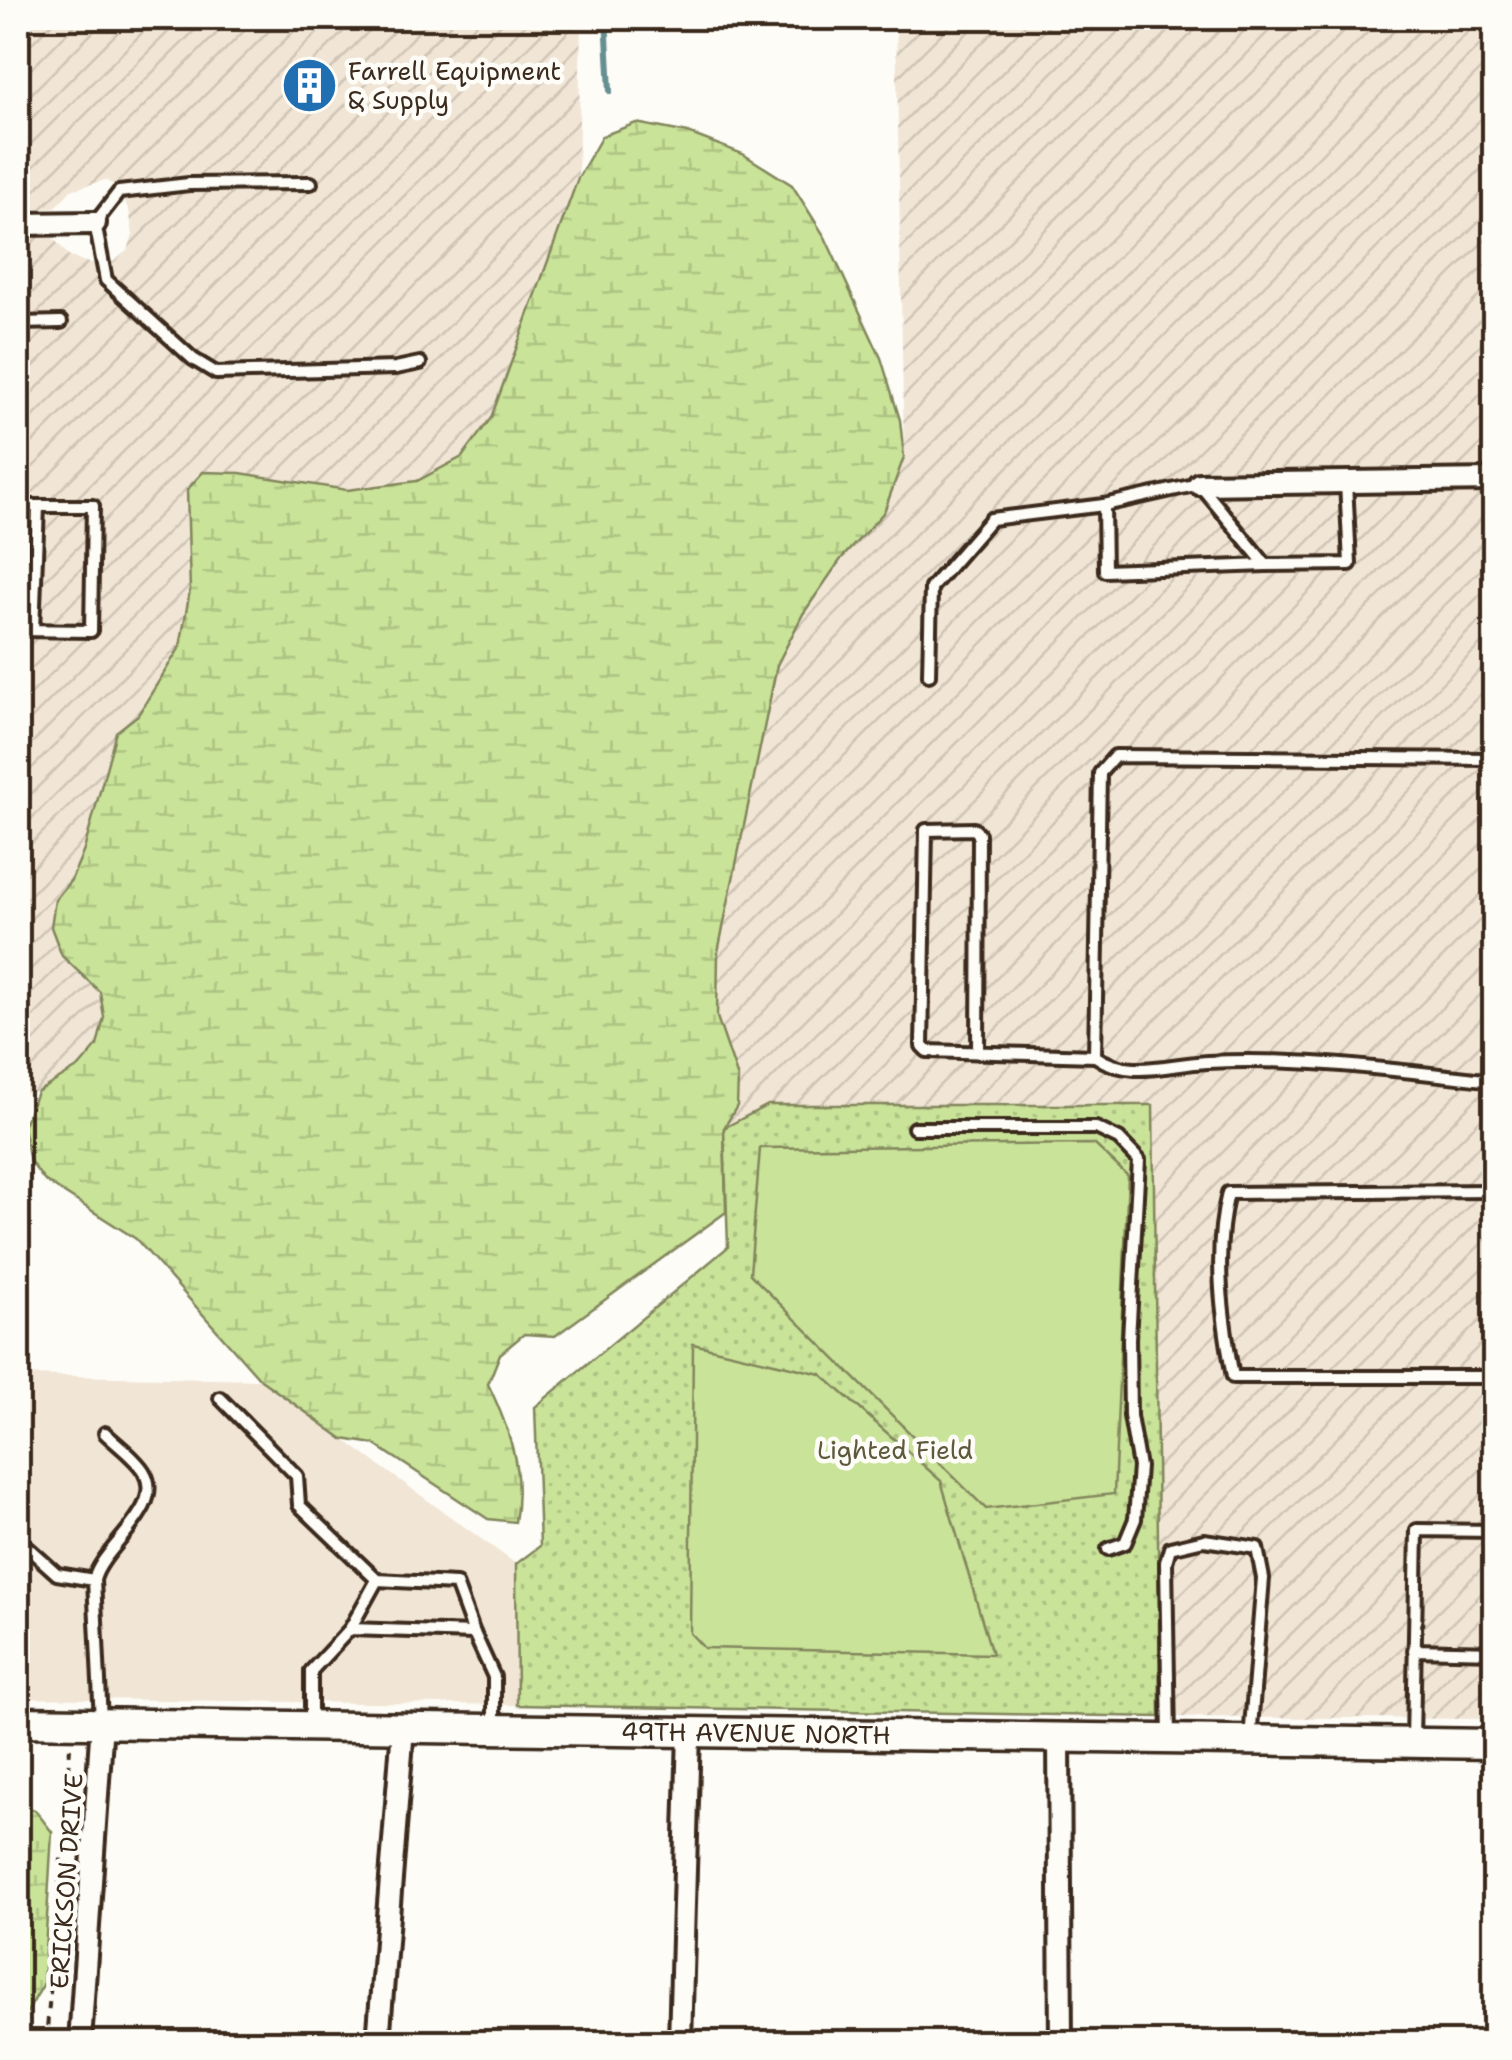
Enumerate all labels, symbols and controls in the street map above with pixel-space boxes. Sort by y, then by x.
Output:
place label: Farrell Equipment & Supply [348,54,561,117]
building icon: Farrell Equipment & Supply [279,55,339,115]
park label: Lighted Field [817,1433,973,1467]
street label: 49TH AVENUE NORTH [621,1714,891,1752]
street label: ERICKSON DRIVE [41,1772,91,1990]

